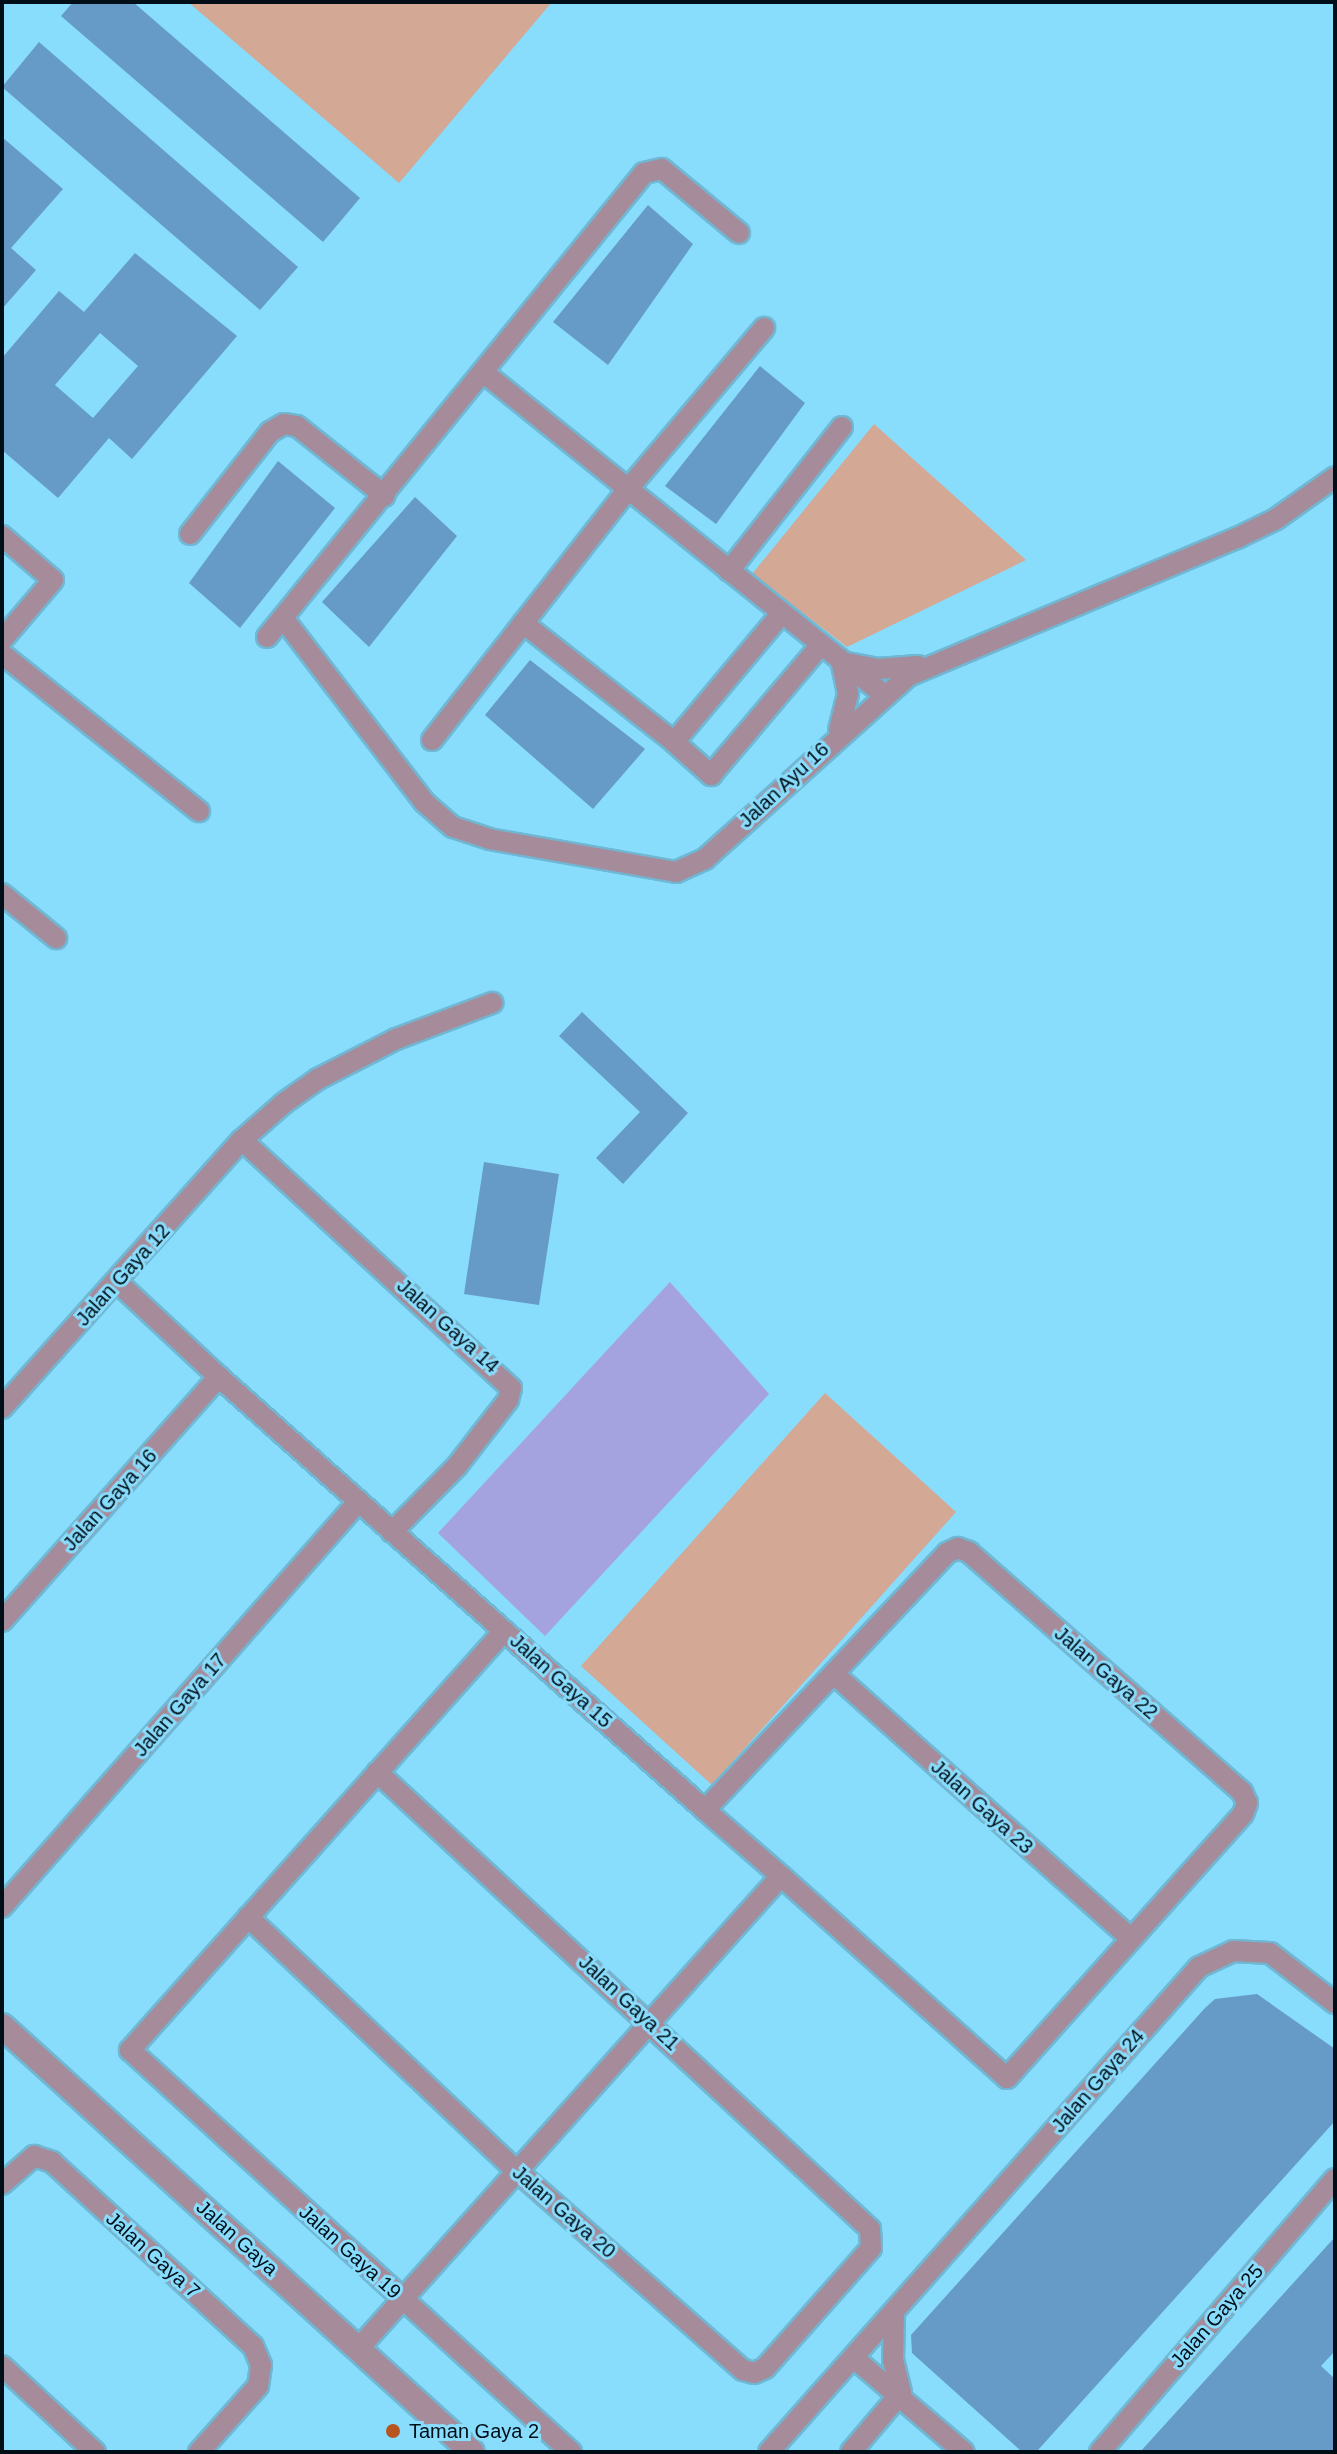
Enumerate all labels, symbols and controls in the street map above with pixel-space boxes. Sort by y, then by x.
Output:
street label: Jalan Ayu 16 [734,737,834,833]
street label: Jalan Gaya 12 [71,1219,175,1331]
street label: Jalan Gaya 14 [392,1274,504,1378]
street label: Jalan Gaya 16 [58,1444,162,1556]
street label: Jalan Gaya 22 [1049,1622,1163,1724]
street label: Jalan Gaya 15 [505,1629,617,1733]
street label: Jalan Gaya 17 [129,1648,231,1762]
street label: Jalan Gaya 23 [926,1755,1038,1859]
street label: Jalan Gaya 21 [574,1950,684,2056]
street label: Jalan Gaya 24 [1047,2024,1149,2138]
street label: Jalan Gaya 20 [507,2161,621,2263]
street label: Jalan Gaya [191,2195,283,2281]
street label: Jalan Gaya 19 [294,2200,406,2304]
street label: Jalan Gaya 7 [101,2207,205,2303]
street label: Jalan Gaya 25 [1166,2259,1268,2373]
place label: Taman Gaya 2 [409,2419,539,2443]
marker: Taman Gaya 2 [384,2422,402,2440]

